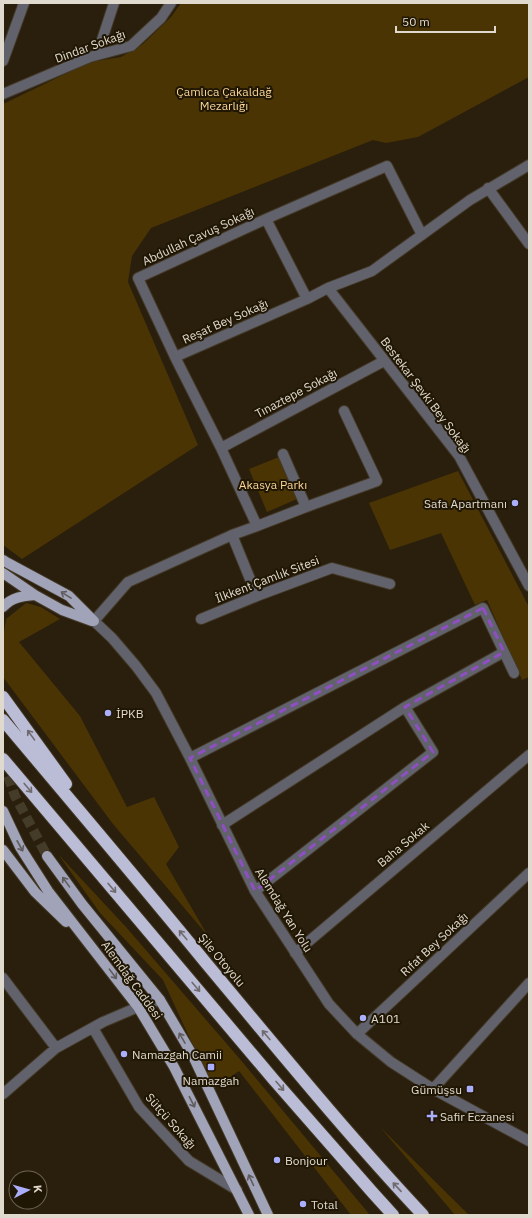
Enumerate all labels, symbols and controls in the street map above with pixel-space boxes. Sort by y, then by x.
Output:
scale bar [396,8,495,34]
text: 50 m [402,14,430,29]
street label: Dindar Sokağı [53,26,127,66]
park label: Çamlıca Çakaldağ Mezarlığı [176,84,272,113]
street label: Abdullah Çavuş Sokağı [140,203,256,269]
street label: Reşat Bey Sokağı [180,295,270,347]
street label: Bestekar Şevki Bey Sokağı [377,334,475,456]
street label: Tınaztepe Sokağı [252,365,340,421]
park label: Akasya Parkı [239,477,307,492]
place label: Safa Apartmanı [424,496,507,511]
marker: Safa Apartmanı [510,498,520,508]
street label: İlkkent Çamlık Sitesi [213,552,321,606]
one-way arrow [60,590,71,599]
place label: İPKB [116,706,144,721]
marker: İPKB [103,708,113,718]
one-way arrow [27,730,35,741]
one-way arrow [24,783,33,794]
street label: Baha Sokak [374,818,432,870]
one-way arrow [17,840,25,852]
street label: Alemdağ Yan Yolu [252,865,316,955]
one-way arrow [62,877,70,888]
one-way arrow [107,882,116,892]
street label: Rıfat Bey Sokağı [397,909,471,979]
one-way arrow [179,929,188,940]
street label: Şile Otoyolu [195,930,249,990]
street label: Alemdağ Caddesi [98,938,166,1022]
one-way arrow [109,969,117,980]
one-way arrow [191,982,200,993]
place label: A101 [371,1011,400,1026]
marker: A101 [358,1013,368,1023]
one-way arrow [262,1030,271,1040]
one-way arrow [178,1032,186,1044]
place label: Namazgah Camii [132,1047,222,1062]
marker: Namazgah Camii [119,1049,129,1059]
marker: Namazgah [206,1062,216,1072]
place label: Namazgah [183,1073,239,1088]
one-way arrow [275,1081,284,1092]
place label: Gümüşsu [411,1082,462,1097]
marker: Gümüşsu [465,1084,475,1094]
street label: Sütçü Sokağı [143,1090,199,1152]
one-way arrow [188,1095,196,1107]
place label: Safir Eczanesi [440,1109,515,1124]
marker: Safir Eczanesi [427,1111,437,1121]
place label: Bonjour [285,1153,328,1168]
marker: Bonjour [272,1155,282,1165]
north arrow [8,1170,48,1210]
one-way arrow [247,1174,254,1186]
one-way arrow [392,1182,402,1192]
text: K [31,1184,45,1194]
place label: Total [311,1197,338,1212]
marker: Total [298,1199,308,1209]

